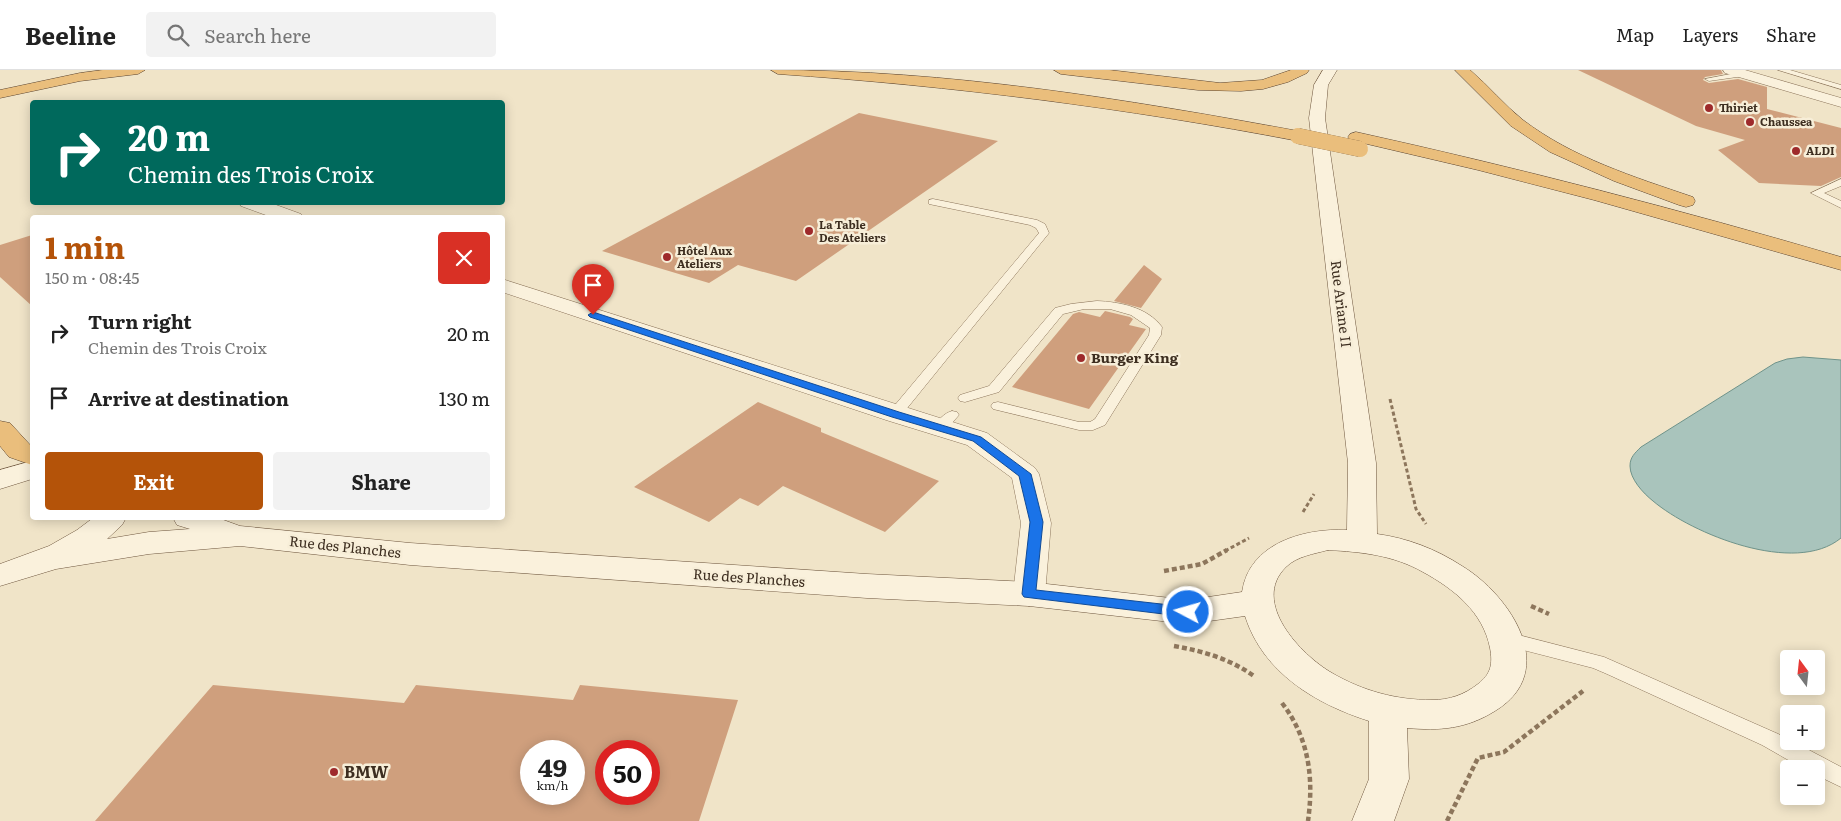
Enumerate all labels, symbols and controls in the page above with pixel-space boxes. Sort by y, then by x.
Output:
search box [146,12,496,57]
text: Beeline [25,17,116,52]
icon: search [164,21,192,49]
text: Search here [204,21,311,49]
text: Map [1616,21,1654,48]
text: Layers [1682,21,1738,48]
text: Share [1766,21,1816,48]
place label: Thiriet [1719,99,1758,115]
marker: Thiriet [1703,102,1715,114]
text: 20 m [128,110,210,162]
place label: Chaussea [1760,113,1813,129]
marker: Chaussea [1744,116,1756,128]
icon: right [45,120,110,185]
place label: ALDI [1806,142,1835,158]
marker: ALDI [1790,145,1802,157]
text: Chemin des Trois Croix [128,157,374,190]
place label: La Table Des Ateliers [819,216,886,245]
text: 1 min [45,224,125,268]
marker: La Table Des Ateliers [803,225,815,237]
button: close [438,232,490,284]
place label: Hôtel Aux Ateliers [677,242,732,271]
marker: Hôtel Aux Ateliers [661,251,673,263]
street label: Rue Ariane II [1327,259,1357,349]
pin [572,264,614,315]
text: 150 m · 08:45 [45,265,139,289]
icon: arrive [579,271,607,299]
text: Turn right [88,307,192,335]
icon: right [45,319,73,347]
text: 20 m [447,319,490,347]
text: Chemin des Trois Croix [88,335,267,359]
place label: Burger King [1091,347,1179,367]
marker: Burger King [1075,352,1087,364]
icon: arrive [45,384,73,412]
text: Arrive at destination [88,384,289,412]
text: 130 m [439,384,490,412]
button: Exit [45,452,263,510]
button: Share [273,452,490,510]
street label: Rue des Planches [288,530,402,562]
street label: Rue des Planches [692,563,806,591]
position arrow [1161,585,1213,637]
north arrow [1780,650,1825,695]
map controls [1780,650,1825,805]
button: + [1780,705,1825,750]
speed limit sign: 50 [595,740,660,805]
text: 49 [538,748,567,785]
place label: BMW [344,759,388,783]
button: − [1780,760,1825,805]
marker: BMW [328,766,340,778]
text: km/h [537,776,568,794]

